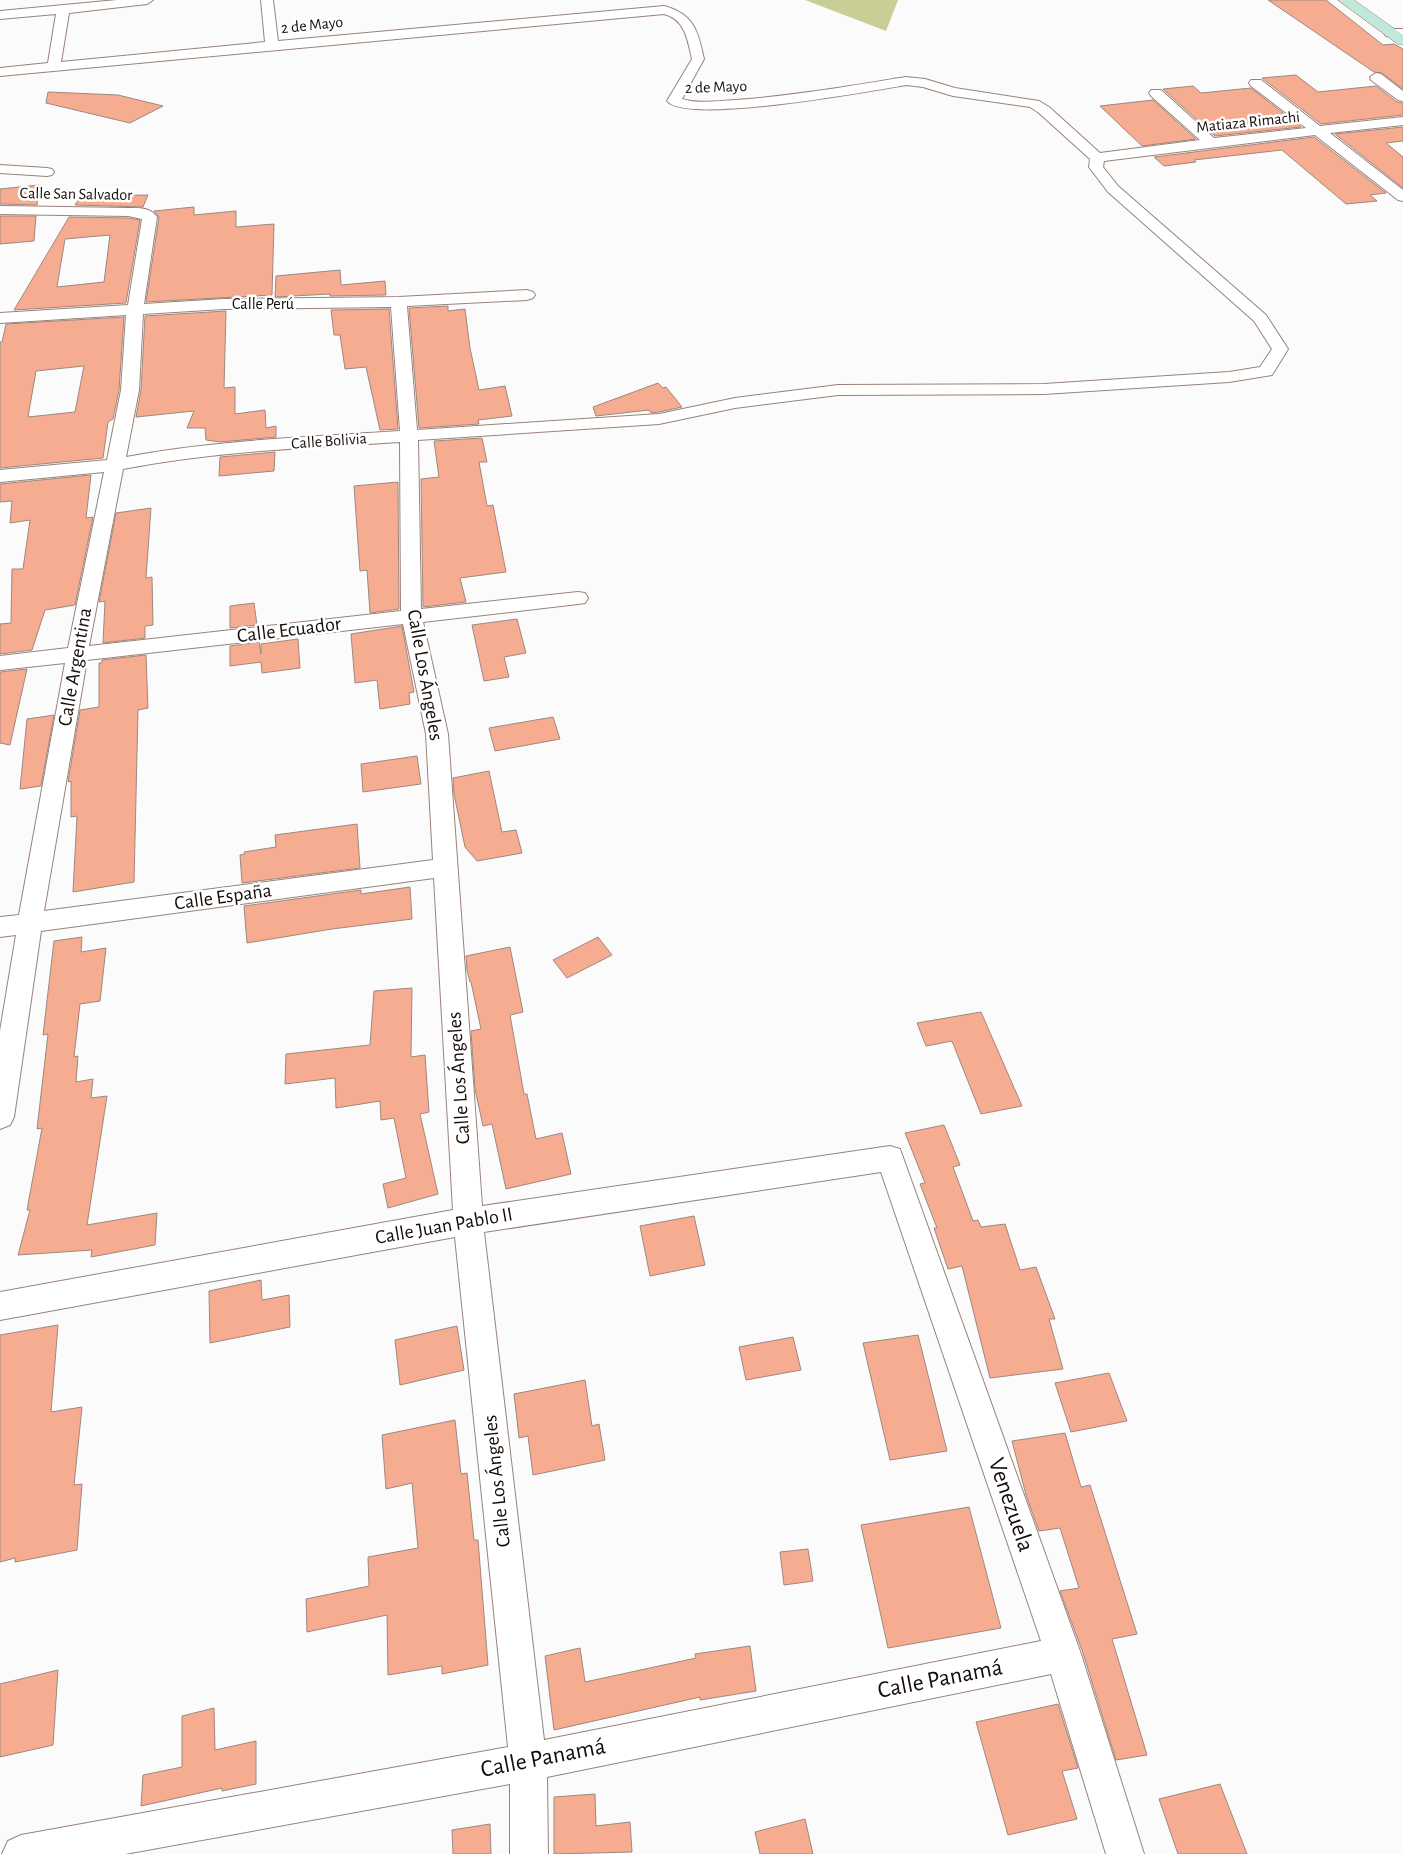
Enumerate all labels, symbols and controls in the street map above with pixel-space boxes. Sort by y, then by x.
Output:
street label: 2 de Mayo [280,14,344,37]
street label: 2 de Mayo [685,78,748,97]
street label: Matiaza Rimachi [1195,109,1301,135]
street label: Calle San Salvador [20,185,133,203]
street label: Calle Perú [232,296,294,312]
street label: Calle Bolivia [291,430,367,452]
street label: Calle Argentina [55,606,95,728]
street label: Calle Los Ángeles [404,608,447,742]
street label: Calle Ecuador [236,614,343,646]
street label: Calle España [173,880,273,914]
street label: Calle Los Ángeles [443,1011,474,1145]
street label: Calle Juan Pablo II [374,1204,514,1248]
street label: Calle Los Ángeles [479,1414,514,1548]
street label: Venezuela [984,1455,1038,1555]
street label: Calle Panamá [876,1655,1004,1703]
street label: Calle Panamá [479,1734,607,1782]

